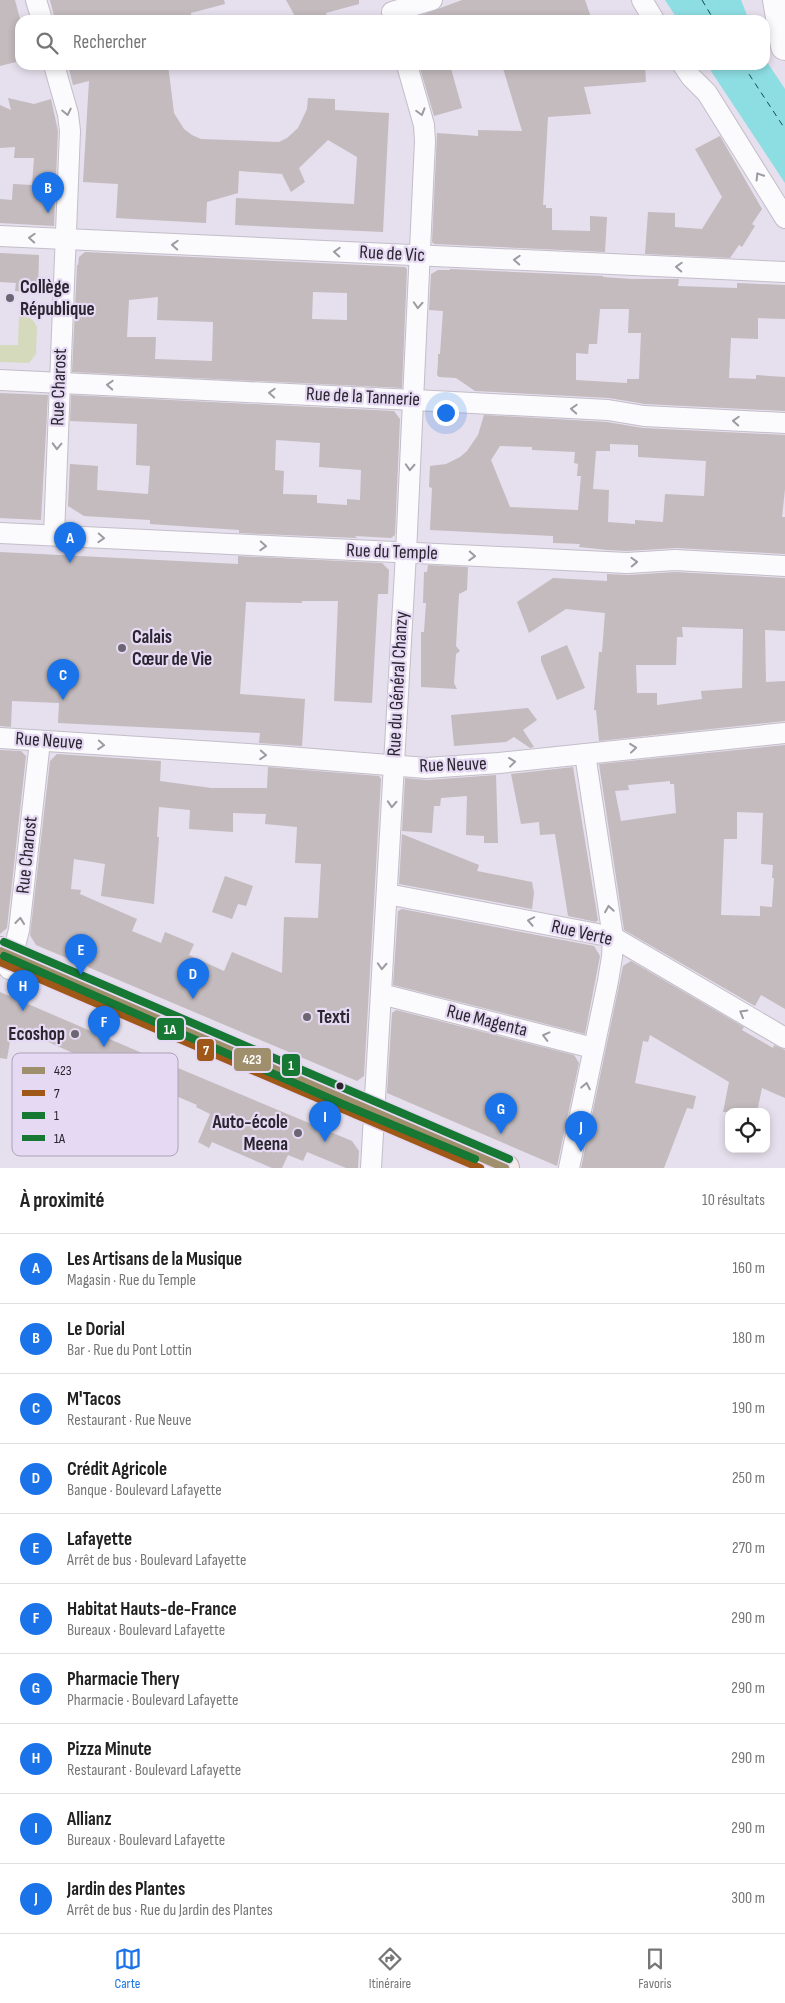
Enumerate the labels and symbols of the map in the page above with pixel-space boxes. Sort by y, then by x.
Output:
one-way arrow [61,107,72,116]
one-way arrow [415,107,425,115]
pin: B [32,172,64,213]
one-way arrow [756,173,766,182]
one-way arrow [28,233,36,243]
one-way arrow [170,239,178,250]
street label: Rue de Vic [359,241,425,267]
one-way arrow [333,247,340,257]
one-way arrow [512,255,520,265]
one-way arrow [675,262,683,273]
place label: Collège République [20,276,95,321]
marker: Collège République [4,292,16,304]
one-way arrow [413,301,424,309]
street label: Rue Charost [46,348,72,426]
one-way arrow [106,380,114,391]
street label: Rue de la Tannerie [305,383,421,411]
one-way arrow [268,388,276,398]
your location [433,400,459,426]
one-way arrow [570,403,578,414]
one-way arrow [732,415,740,426]
one-way arrow [52,442,62,450]
one-way arrow [405,464,415,471]
pin: A [54,522,86,563]
one-way arrow [97,532,105,543]
street label: Rue du Temple [346,539,438,565]
one-way arrow [260,540,268,551]
one-way arrow [468,550,476,561]
one-way arrow [631,557,639,568]
street label: Rue du Général Chanzy [383,610,413,757]
place label: Calais Cœur de Vie [132,626,212,671]
marker: Calais Cœur de Vie [116,642,128,654]
pin: C [47,659,79,700]
street label: Rue Neuve [15,727,83,755]
one-way arrow [97,739,105,750]
one-way arrow [629,743,637,754]
one-way arrow [259,749,267,760]
street label: Rue Neuve [419,752,487,778]
one-way arrow [509,757,517,768]
one-way arrow [386,800,397,808]
street label: Rue Charost [12,815,43,895]
one-way arrow [604,905,614,913]
street label: Rue Verte [549,915,615,951]
one-way arrow [15,917,26,925]
one-way arrow [526,917,535,927]
pin: E [65,934,97,975]
pin: D [177,958,209,999]
one-way arrow [377,962,388,970]
pin: H [7,970,39,1011]
street label: Rue Magenta [444,1000,530,1042]
pin: F [88,1006,120,1047]
place label: Texti [317,1006,350,1029]
one-way arrow [739,1010,748,1020]
marker: Texti [301,1011,313,1023]
line badge: 1A [156,1017,185,1041]
text: 1A [164,1021,177,1038]
place label: Ecoshop [8,1023,65,1046]
marker: Ecoshop [69,1028,81,1040]
one-way arrow [542,1031,551,1042]
line badge: 7 [196,1038,215,1062]
text: 7 [203,1042,210,1059]
line badge: 423 [233,1047,272,1072]
text: 423 [243,1051,261,1068]
legend [12,1053,178,1156]
line badge: 1 [281,1053,301,1077]
text: 1 [288,1057,294,1074]
text: 423 [54,1062,72,1079]
unlabelled marker [335,1081,345,1091]
one-way arrow [580,1082,591,1090]
text: 7 [54,1085,60,1102]
pin: G [485,1093,517,1134]
pin: I [309,1101,341,1142]
text: 1 [54,1107,59,1124]
place label: Auto-école Meena [212,1111,288,1156]
pin: J [565,1111,597,1152]
marker: Auto-école Meena [292,1127,304,1139]
text: 1A [54,1130,66,1147]

